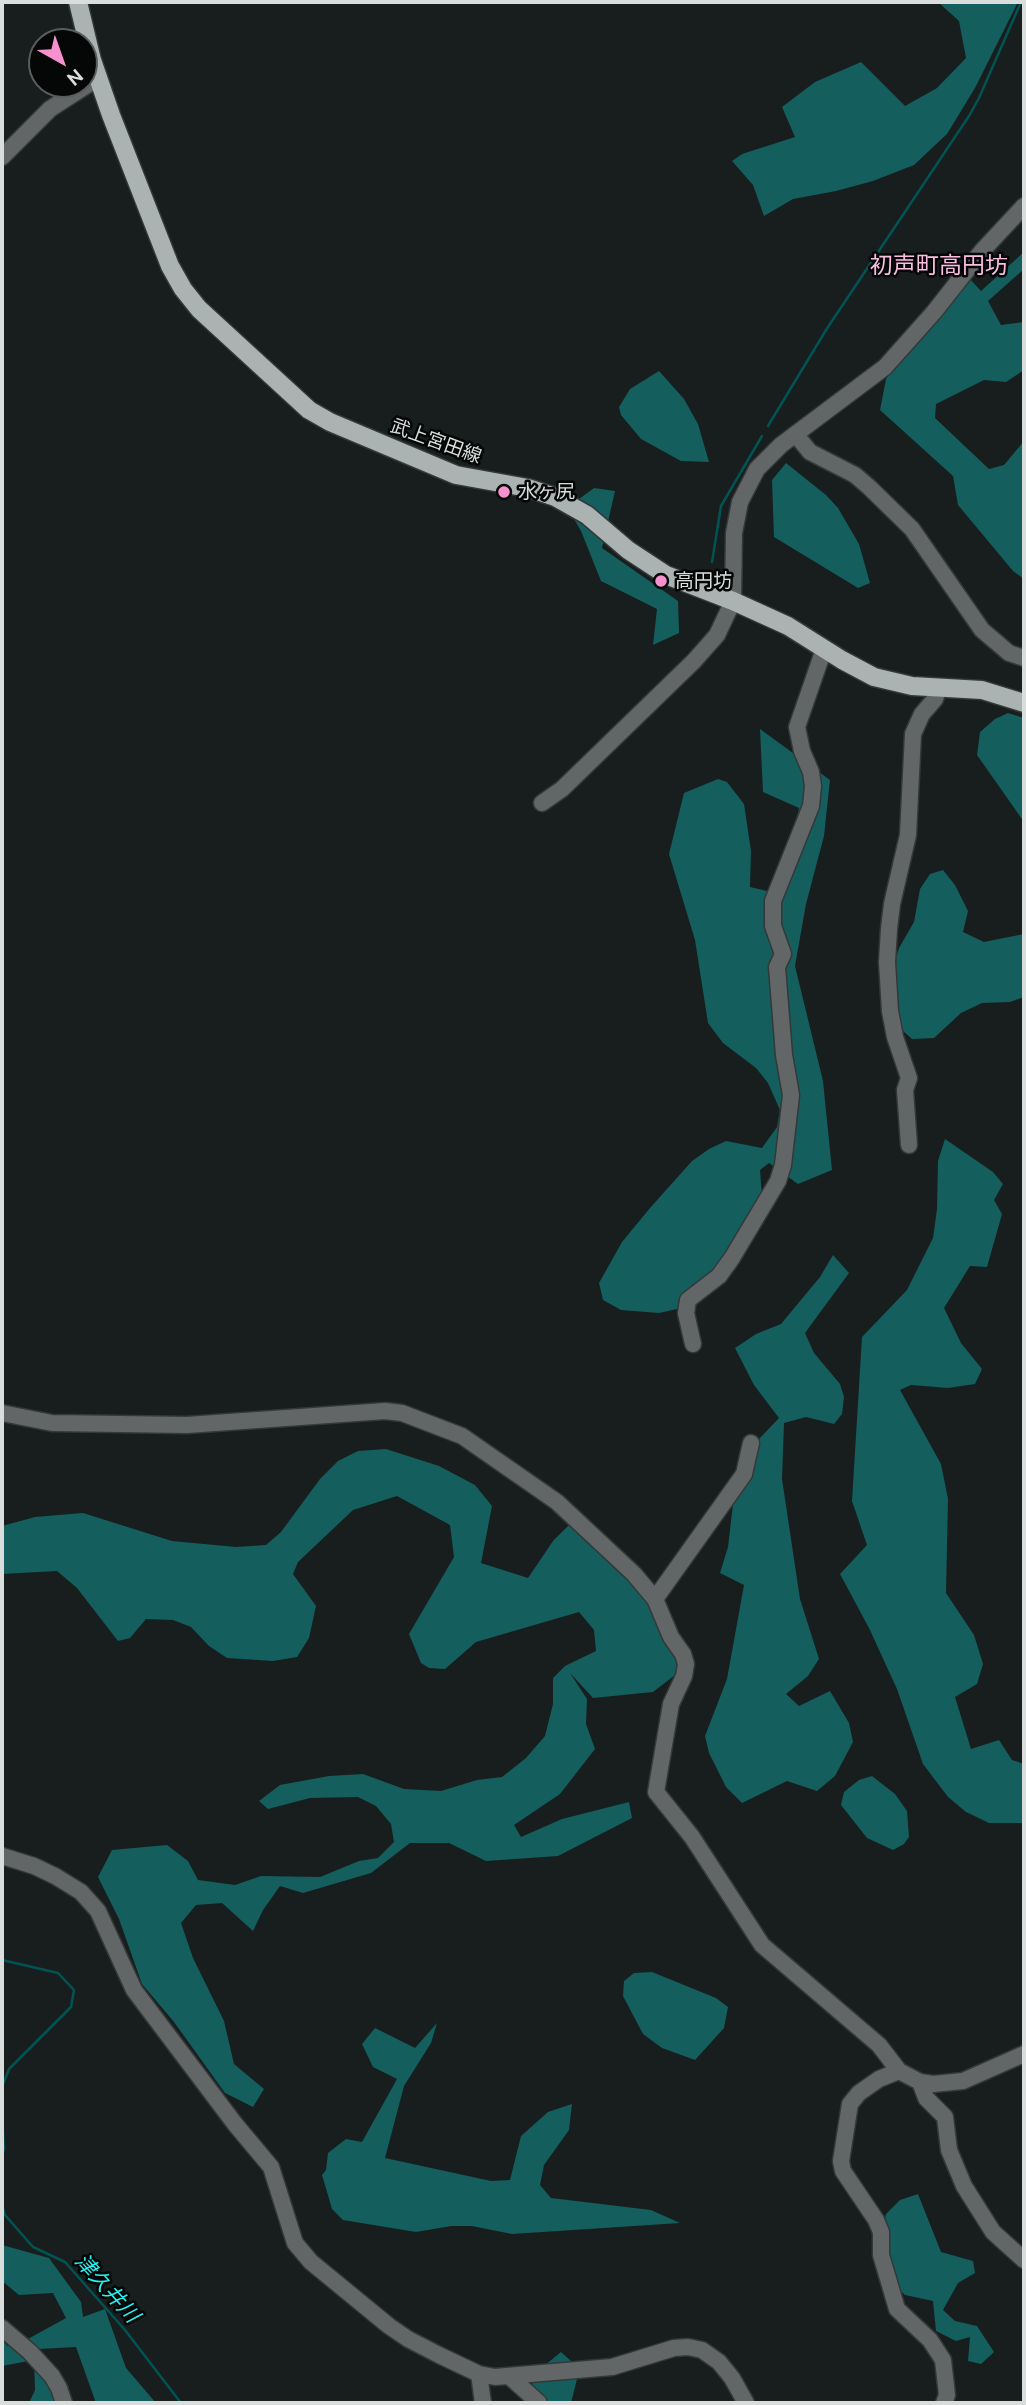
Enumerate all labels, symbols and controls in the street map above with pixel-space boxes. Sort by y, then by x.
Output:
north arrow [28,28,98,98]
text: N [63,65,88,91]
district label: 初声町高円坊 [870,251,1008,279]
street label: 武上宮田線 [387,414,485,468]
place label: 水ヶ尻 [518,481,575,503]
marker: 水ヶ尻 [496,484,512,500]
place label: 高円坊 [675,570,732,592]
marker: 高円坊 [653,573,669,589]
water label: 津久井川 [70,2248,144,2328]

